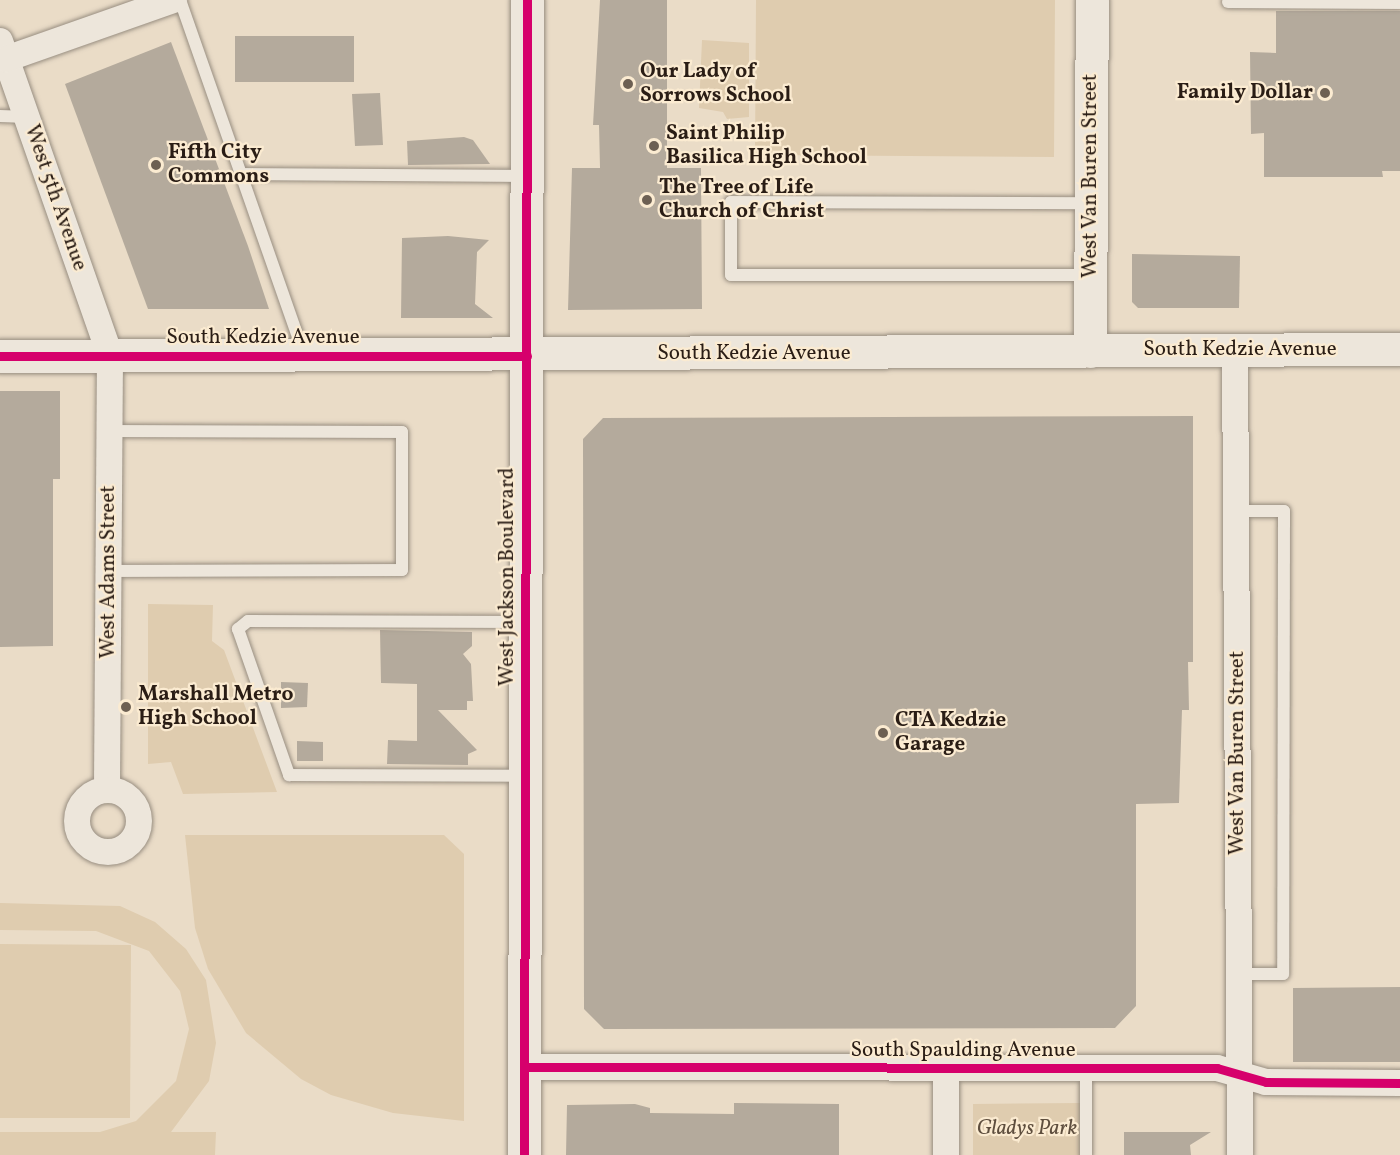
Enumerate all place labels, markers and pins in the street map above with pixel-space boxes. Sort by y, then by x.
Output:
place label: Our Lady of Sorrows School [640,59,791,109]
marker: Our Lady of Sorrows School [621,77,635,91]
place label: Family Dollar [1176,80,1313,106]
marker: Family Dollar [1318,86,1332,100]
place label: Saint Philip Basilica High School [666,121,867,171]
marker: Saint Philip Basilica High School [647,139,661,153]
place label: Fifth City Commons [168,140,269,190]
marker: Fifth City Commons [149,158,163,172]
place label: The Tree of Life Church of Christ [659,175,823,225]
marker: The Tree of Life Church of Christ [640,193,654,207]
place label: Marshall Metro High School [138,682,294,732]
marker: Marshall Metro High School [119,700,133,714]
place label: CTA Kedzie Garage [895,708,1006,758]
marker: CTA Kedzie Garage [876,726,890,740]

